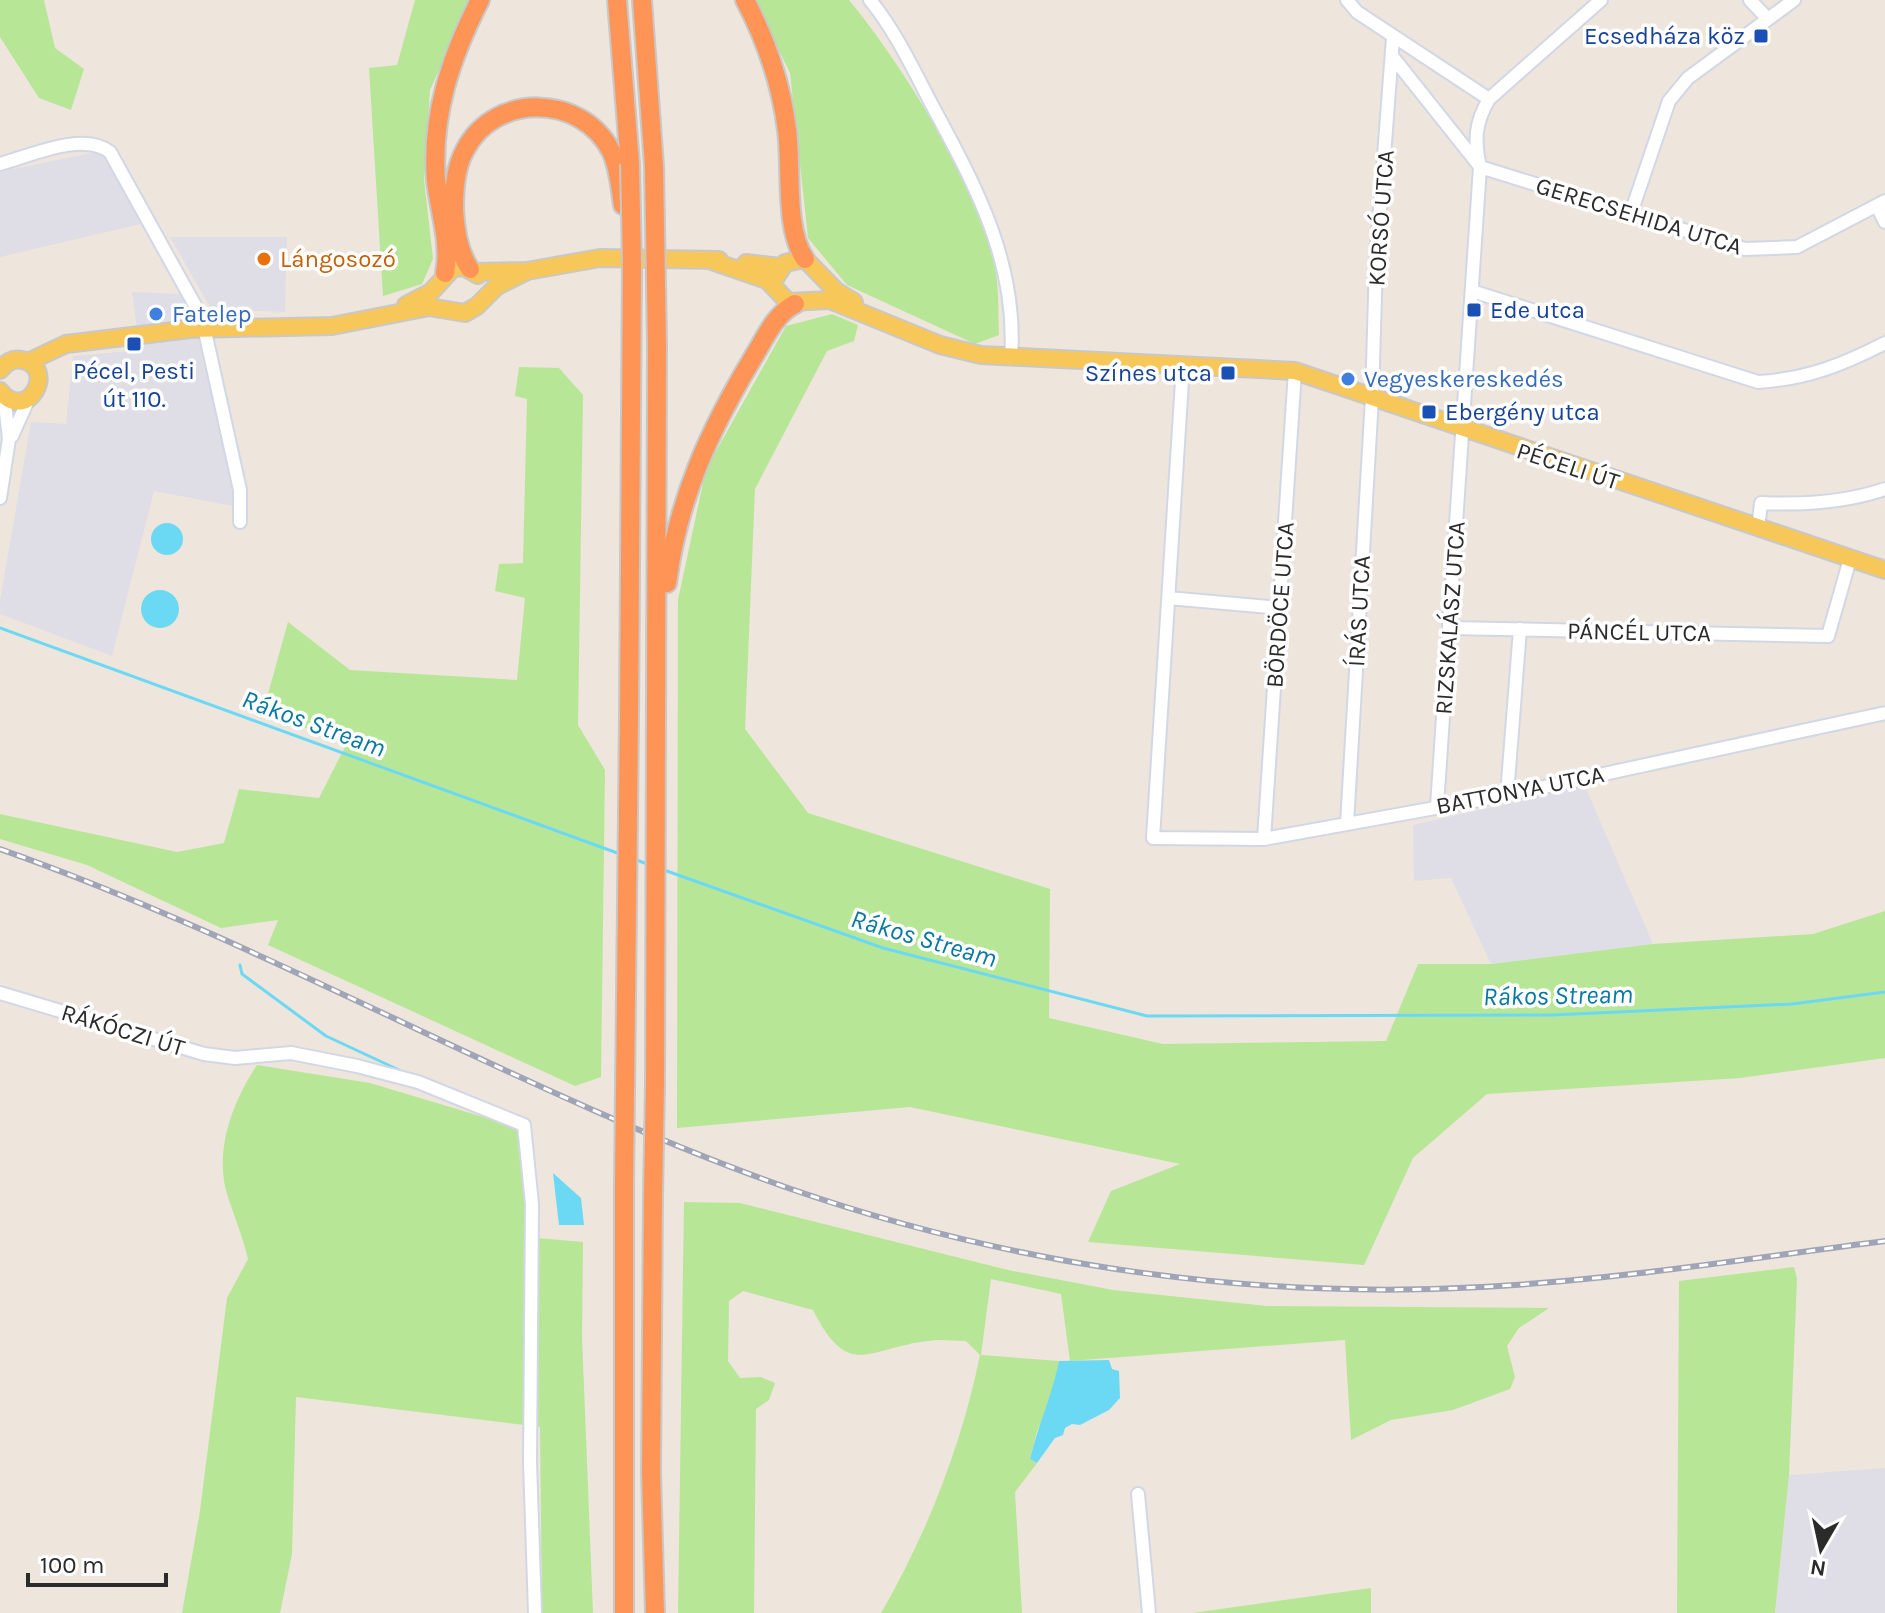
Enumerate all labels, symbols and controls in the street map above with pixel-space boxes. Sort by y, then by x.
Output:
place label: Ecsedháza köz [1584,22,1745,50]
marker: Ecsedháza köz [1752,27,1770,45]
street label: KORSÓ UTCA [1362,149,1400,287]
street label: GERECSEHIDA UTCA [1533,171,1746,261]
place label: Lángosozó [280,245,396,273]
marker: Lángosozó [255,250,273,268]
place label: Ede utca [1490,296,1585,324]
place label: Fatelep [172,300,252,328]
marker: Ede utca [1465,301,1483,319]
marker: Fatelep [147,305,165,323]
marker: Pécel, Pesti út 110. [125,335,143,353]
place label: Pécel, Pesti út 110. [73,357,195,413]
place label: Színes utca [1085,359,1212,387]
marker: Színes utca [1219,364,1237,382]
place label: Vegyeskereskedés [1364,365,1564,393]
marker: Vegyeskereskedés [1339,370,1357,388]
place label: Ebergény utca [1445,398,1600,426]
marker: Ebergény utca [1420,403,1438,421]
street label: PÉCELI ÚT [1513,435,1623,496]
street label: RIZSKALÁSZ UTCA [1428,520,1471,716]
street label: BÖRDÖCE UTCA [1260,521,1300,689]
street label: ÍRÁS UTCA [1341,554,1376,667]
street label: PÁNCÉL UTCA [1567,616,1711,647]
water label: Rákos Stream [238,683,390,764]
street label: BATTONYA UTCA [1433,760,1607,820]
water label: Rákos Stream [847,903,1000,974]
water label: Rákos Stream [1483,979,1633,1012]
street label: RÁKÓCZI ÚT [58,997,188,1062]
north arrow [1781,1509,1861,1589]
scale bar [28,1537,166,1587]
text: 100 m [40,1551,105,1579]
text: N [1808,1554,1828,1582]

